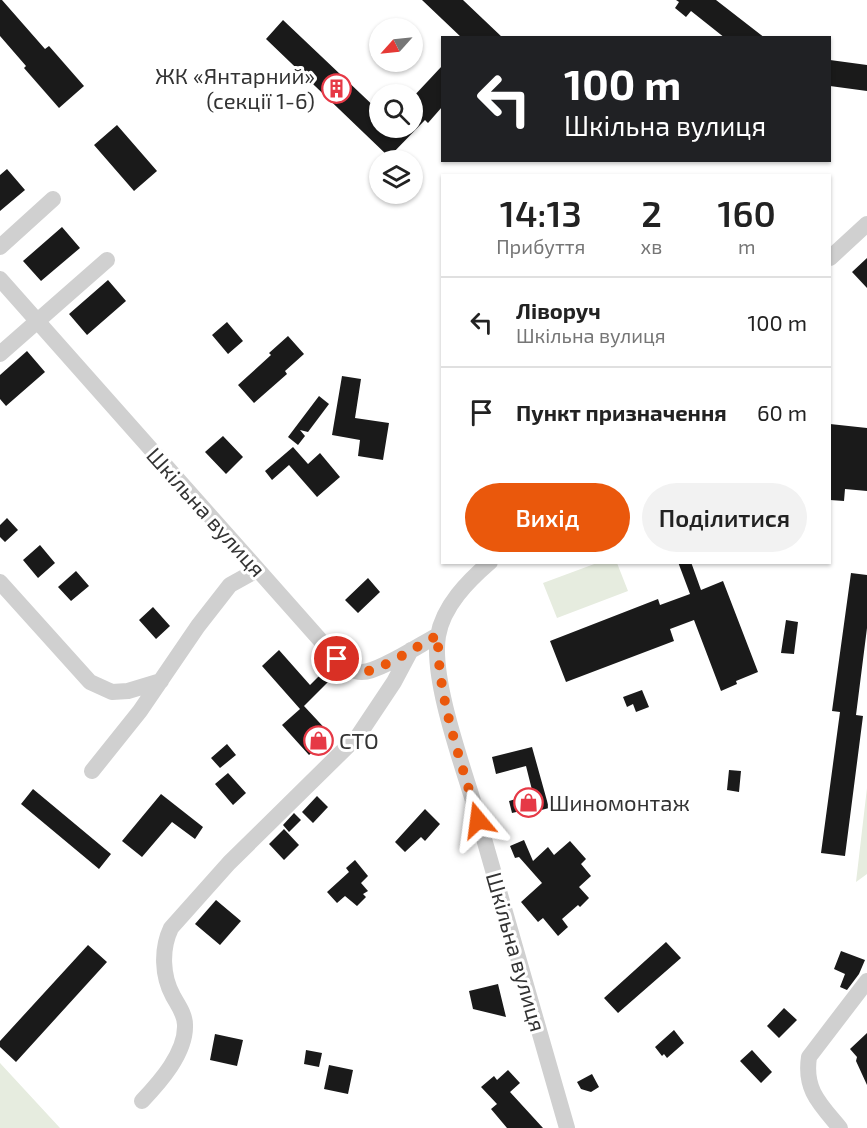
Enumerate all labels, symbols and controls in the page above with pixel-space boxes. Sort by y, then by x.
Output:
north arrow [369,18,423,72]
map controls [369,18,423,204]
text: 100 m [564,58,681,108]
icon: left [465,60,543,138]
place label: ЖК «Янтарний» (секції 1-6) [155,62,315,113]
building icon: ЖК «Янтарний» (секції 1-6) [320,73,352,105]
button: search [369,84,423,138]
text: Шкільна вулиця [564,109,766,141]
button: layers [369,150,423,204]
text: 14:13 [500,191,582,234]
text: 2 [641,191,662,234]
text: 160 [718,191,776,234]
text: Прибуття [496,234,585,258]
text: хв [641,234,662,258]
text: m [738,234,755,258]
text: Ліворуч [516,297,601,323]
icon: left [465,306,498,339]
text: 100 m [748,309,807,335]
text: Шкільна вулиця [516,323,666,347]
icon: arrive [465,396,498,429]
text: Пункт призначення [516,399,727,425]
text: 60 m [757,399,807,425]
street label: Шкільна вулиця [141,441,271,582]
button: Вихід [465,483,630,552]
button: Поділитися [642,483,807,552]
pin [311,633,362,684]
icon: arrive [320,642,353,675]
shop icon: СТО [302,725,334,757]
place label: СТО [339,727,379,753]
shop icon: Шиномонтаж [512,787,544,819]
position arrow [446,788,510,852]
place label: Шиномонтаж [549,789,690,815]
street label: Шкільна вулиця [481,869,552,1035]

